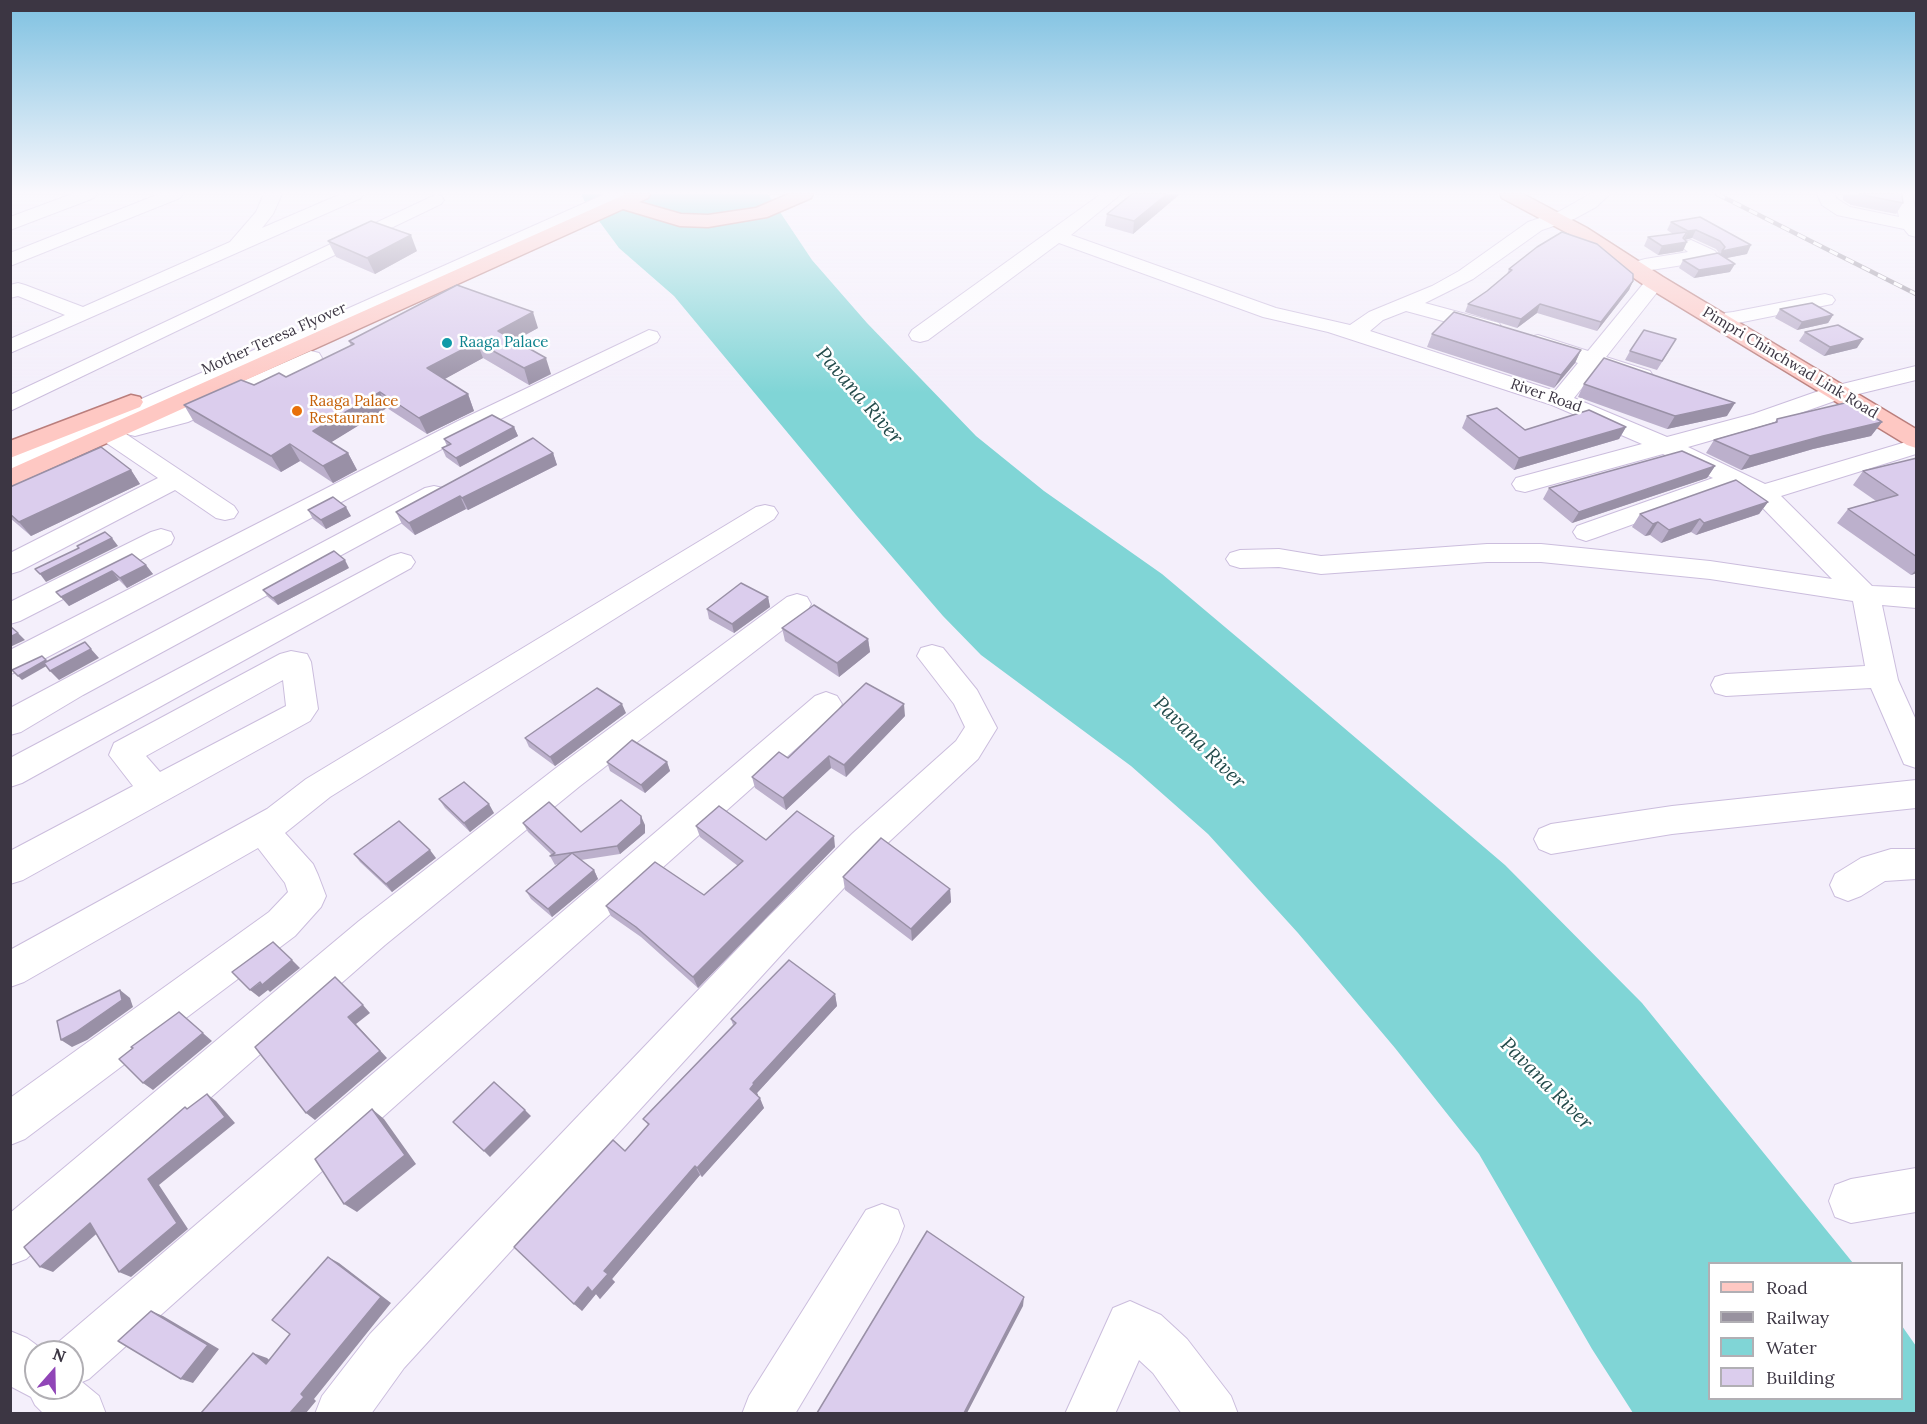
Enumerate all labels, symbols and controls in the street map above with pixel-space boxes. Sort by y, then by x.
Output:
street label: Mother Teresa Flyover [199,299,349,379]
street label: Pimpri Chinchwad Link Road [1699,303,1881,423]
place label: Raaga Palace [459,334,548,352]
marker: Raaga Palace [440,336,454,350]
water label: Pavana River [810,343,908,449]
street label: River Road [1508,375,1584,417]
place label: Raaga Palace Restaurant [309,393,398,428]
marker: Raaga Palace Restaurant [290,404,304,418]
water label: Pavana River [1148,692,1250,794]
water label: Pavana River [1495,1033,1597,1135]
legend [1708,1262,1903,1400]
text: Road [1766,1276,1808,1299]
text: Railway [1766,1306,1829,1329]
text: Water [1766,1336,1817,1359]
north arrow [24,1340,84,1400]
text: N [50,1343,69,1366]
text: Building [1766,1366,1834,1389]

